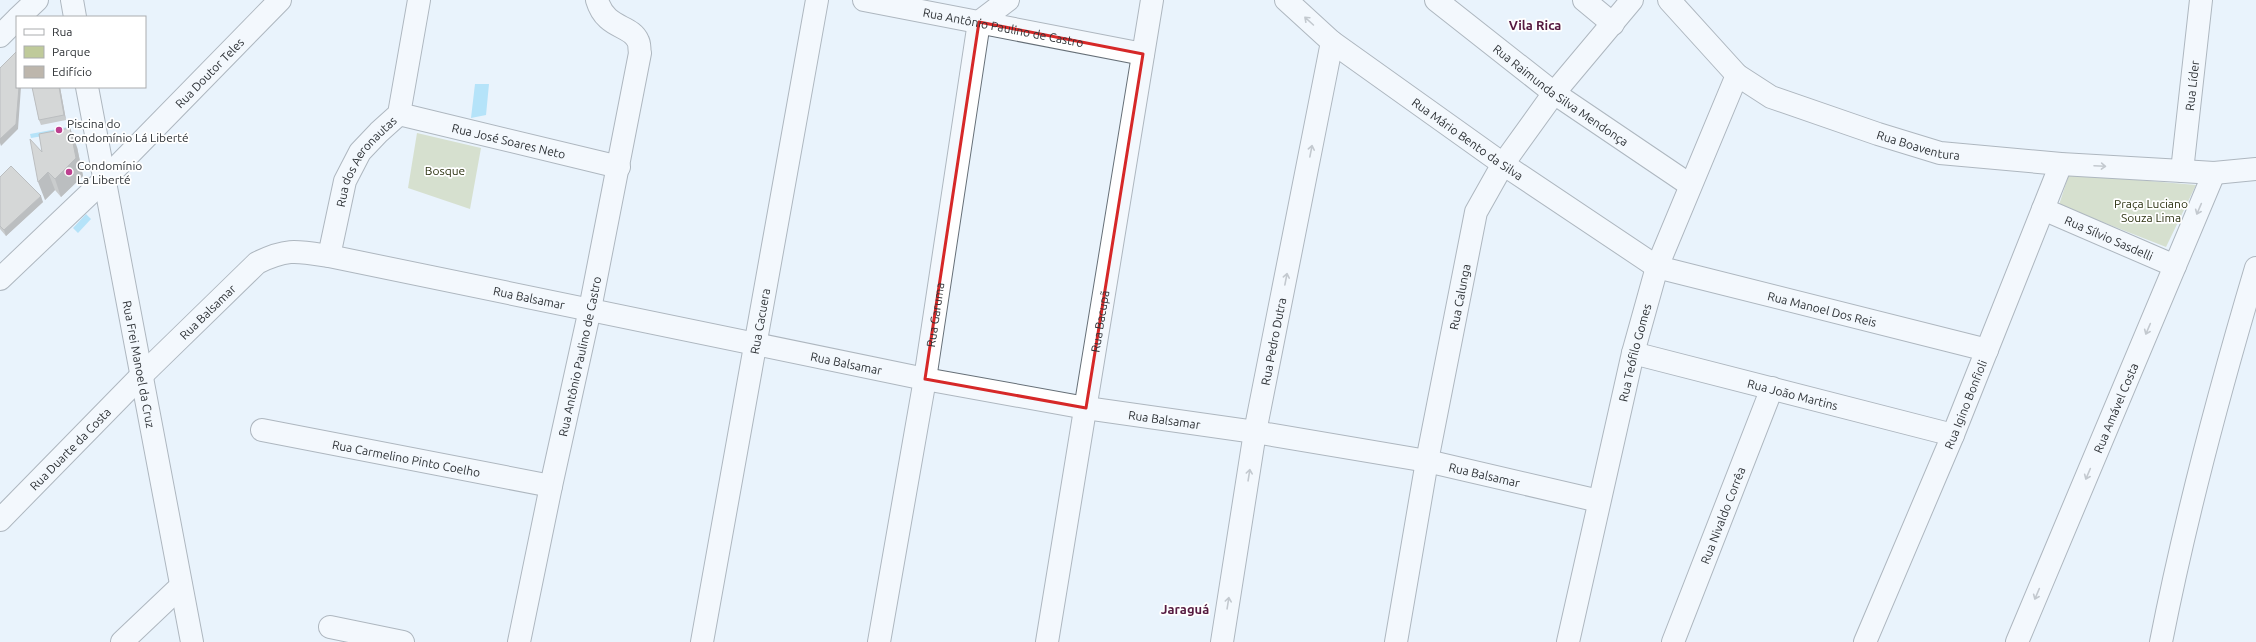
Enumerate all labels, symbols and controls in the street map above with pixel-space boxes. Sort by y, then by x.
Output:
street label: Rua Antônio Paulino de Castro [922,5,1085,49]
legend [16,16,146,88]
one-way arrow [1304,17,1314,26]
district label: Vila Rica [1509,18,1561,32]
text: Rua [52,25,73,38]
street label: Rua Doutor Teles [172,35,246,110]
street label: Rua Raimunda Silva Mendonça [1491,41,1631,148]
text: Parque [52,45,90,58]
street label: Rua Líder [2182,59,2201,111]
text: Edifício [52,65,92,78]
street label: Rua Mário Bento da Silva [1410,95,1526,182]
street label: Rua dos Aeronautas [333,113,399,208]
place label: Piscina do Condomínio Lá Liberté [67,117,189,144]
street label: Rua José Soares Neto [451,121,567,160]
marker: Piscina do Condomínio Lá Liberté [54,125,64,135]
street label: Rua Boaventura [1875,128,1961,161]
one-way arrow [1307,145,1315,158]
place label: Condomínio La Liberté [77,159,142,186]
one-way arrow [2093,163,2106,170]
park label: Bosque [425,164,465,177]
marker: Condomínio La Liberté [64,167,74,177]
park label: Praça Luciano Souza Lima [2114,197,2188,224]
one-way arrow [2194,202,2202,214]
street label: Rua Sílvio Sasdelli [2063,213,2155,262]
street label: Rua Calunga [1446,263,1472,331]
one-way arrow [1282,272,1290,285]
street label: Rua Antônio Paulino de Castro [556,275,603,438]
street label: Rua Balsamar [177,281,238,342]
street label: Rua Garuma [923,281,946,348]
street label: Rua Balsamar [492,284,566,311]
street label: Rua Cacuera [747,287,772,355]
street label: Rua Bacupã [1088,289,1111,353]
street label: Rua Manoel Dos Reis [1766,289,1878,329]
street label: Rua Pedro Dutra [1258,296,1288,386]
street label: Rua Frei Manoel da Cruz [121,299,158,429]
street label: Rua Teófilo Gomes [1616,302,1653,403]
one-way arrow [2144,322,2152,334]
street label: Rua Balsamar [809,349,884,377]
street label: Rua Igino Bonfioli [1941,358,1989,451]
street label: Rua Amável Costa [2091,361,2140,455]
street label: Rua João Martins [1746,376,1840,412]
street label: Rua Duarte da Costa [27,405,113,492]
street label: Rua Balsamar [1127,408,1202,431]
street label: Rua Carmelino Pinto Coelho [331,437,481,479]
street label: Rua Balsamar [1448,460,1522,489]
street label: Rua Nivaldo Corrêa [1698,465,1747,566]
one-way arrow [2083,468,2091,480]
one-way arrow [1245,469,1253,482]
one-way arrow [2033,588,2041,600]
one-way arrow [1224,597,1232,610]
district label: Jaraguá [1161,602,1209,616]

